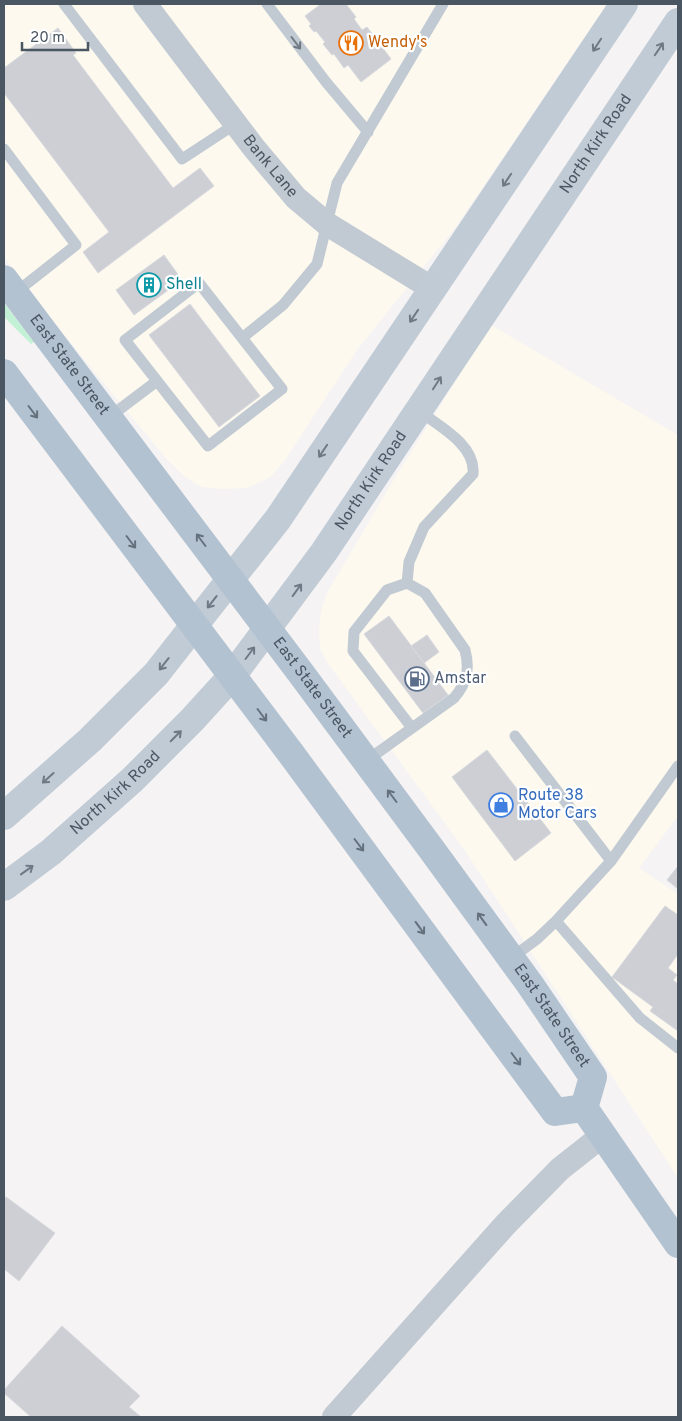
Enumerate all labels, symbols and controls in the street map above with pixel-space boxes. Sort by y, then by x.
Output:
scale bar [22,20,89,52]
text: 20 m [30,29,65,48]
restaurant icon: Wendy's [338,30,364,56]
place label: Wendy's [368,33,428,53]
one-way arrow [291,36,301,50]
one-way arrow [592,37,602,51]
one-way arrow [655,43,665,57]
street label: North Kirk Road [556,91,637,198]
street label: Bank Lane [238,131,302,202]
one-way arrow [501,172,511,186]
building icon: Shell [136,272,162,298]
place label: Shell [166,275,202,295]
one-way arrow [409,309,419,323]
street label: East State Street [25,311,113,420]
one-way arrow [433,377,443,391]
one-way arrow [28,405,38,419]
street label: North Kirk Road [331,428,412,535]
one-way arrow [318,444,329,458]
one-way arrow [196,534,207,547]
one-way arrow [126,535,136,549]
one-way arrow [292,583,302,597]
one-way arrow [207,595,218,608]
street label: East State Street [268,634,356,743]
one-way arrow [245,646,255,660]
one-way arrow [158,657,169,670]
fuel station icon: Amstar [404,666,430,692]
place label: Amstar [434,669,487,689]
one-way arrow [256,708,267,721]
one-way arrow [170,730,182,742]
street label: North Kirk Road [67,747,165,840]
one-way arrow [42,772,55,784]
place label: Route 38 Motor Cars [518,786,597,824]
one-way arrow [387,790,398,803]
shop icon: Route 38 Motor Cars [488,792,514,818]
one-way arrow [354,838,364,852]
one-way arrow [20,865,34,875]
one-way arrow [477,912,487,926]
one-way arrow [414,921,425,934]
street label: East State Street [509,960,594,1072]
one-way arrow [511,1052,521,1066]

